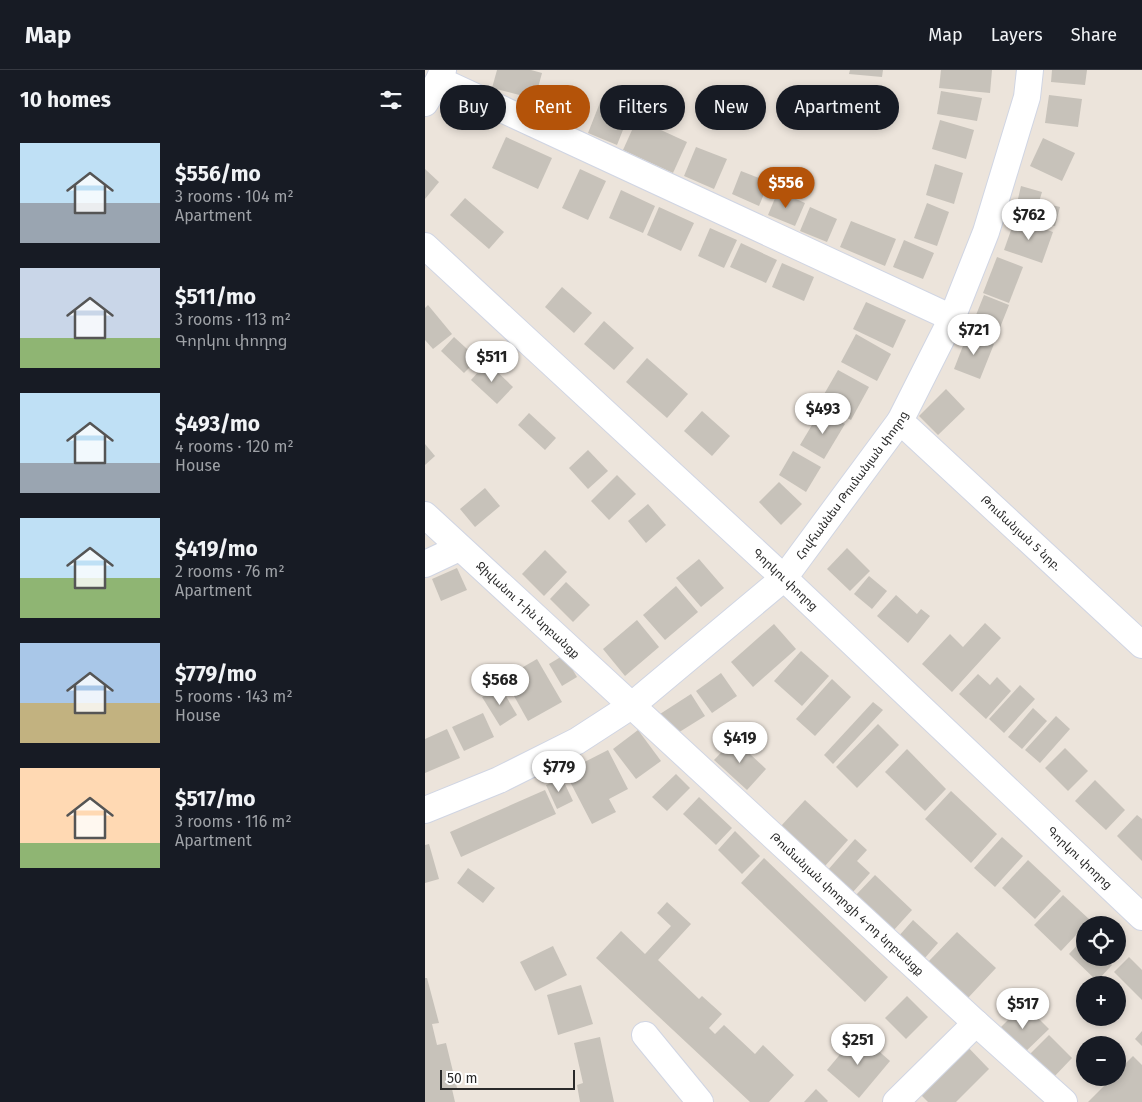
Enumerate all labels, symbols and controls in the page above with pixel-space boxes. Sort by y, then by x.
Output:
text: Map [25,21,71,49]
text: Map [928,24,963,46]
text: Layers [991,24,1043,46]
text: Share [1071,24,1117,46]
chip: Buy [440,85,506,130]
chip: Rent [516,85,590,130]
chip: Filters [600,85,685,130]
chip: New [695,85,766,130]
chip: Apartment [776,85,899,130]
icon: filters [377,86,405,114]
text: 10 homes [20,87,111,113]
text: $556/mo [175,161,261,187]
icon: home [60,163,120,223]
pin: $556 [756,166,816,209]
text: $556 [769,173,803,192]
text: 3 rooms · 104 m² [175,187,294,206]
pin: $762 [999,198,1059,241]
text: $762 [1013,205,1045,224]
text: Apartment [175,206,252,225]
text: $511/mo [175,284,256,310]
icon: home [60,288,120,348]
text: 3 rooms · 113 m² [175,310,291,329]
pin: $721 [944,314,1004,356]
text: $721 [958,320,990,339]
text: Գորկու փողոց [175,331,287,350]
pin: $511 [462,340,522,383]
text: $511 [476,347,508,366]
pin: $493 [793,392,853,435]
text: $493 [806,399,840,418]
street label: Հովհաննես Թումանյան փողոց [793,409,911,562]
text: $493/mo [175,411,260,437]
icon: home [60,413,120,473]
text: 4 rooms · 120 m² [175,437,294,456]
text: House [175,456,221,475]
street label: Թումանյան 5 նրբ. [978,493,1064,574]
text: $419/mo [175,536,258,562]
icon: home [60,538,120,598]
street label: Գորկու փողոց [750,546,821,613]
street label: Ջիվանու 1-ին նրբանցք [473,559,583,661]
text: 2 rooms · 76 m² [175,562,285,581]
text: Apartment [175,581,252,600]
text: $779/mo [175,661,257,687]
icon: home [60,663,120,723]
pin: $568 [470,664,530,706]
text: $568 [482,670,518,689]
text: 5 rooms · 143 m² [175,687,293,706]
text: House [175,706,221,725]
pin: $419 [710,722,770,764]
text: $419 [723,728,757,747]
pin: $779 [529,750,589,793]
text: $779 [543,757,575,776]
text: $517/mo [175,786,256,812]
icon: home [60,788,120,848]
text: 3 rooms · 116 m² [175,812,292,831]
street label: Գորկու փողոց [1044,824,1115,892]
street label: Թումանյան փողոցի 4-րդ նրբանցք [767,830,927,978]
text: Apartment [175,831,252,850]
map controls [1076,916,1126,1086]
button: locate [1076,916,1126,966]
button: + [1076,976,1126,1026]
pin: $517 [993,988,1053,1030]
text: $517 [1007,994,1039,1013]
pin: $251 [828,1024,888,1066]
text: $251 [842,1030,874,1049]
button: − [1076,1036,1126,1086]
scale bar [440,1067,575,1090]
text: 50 m [447,1070,478,1087]

